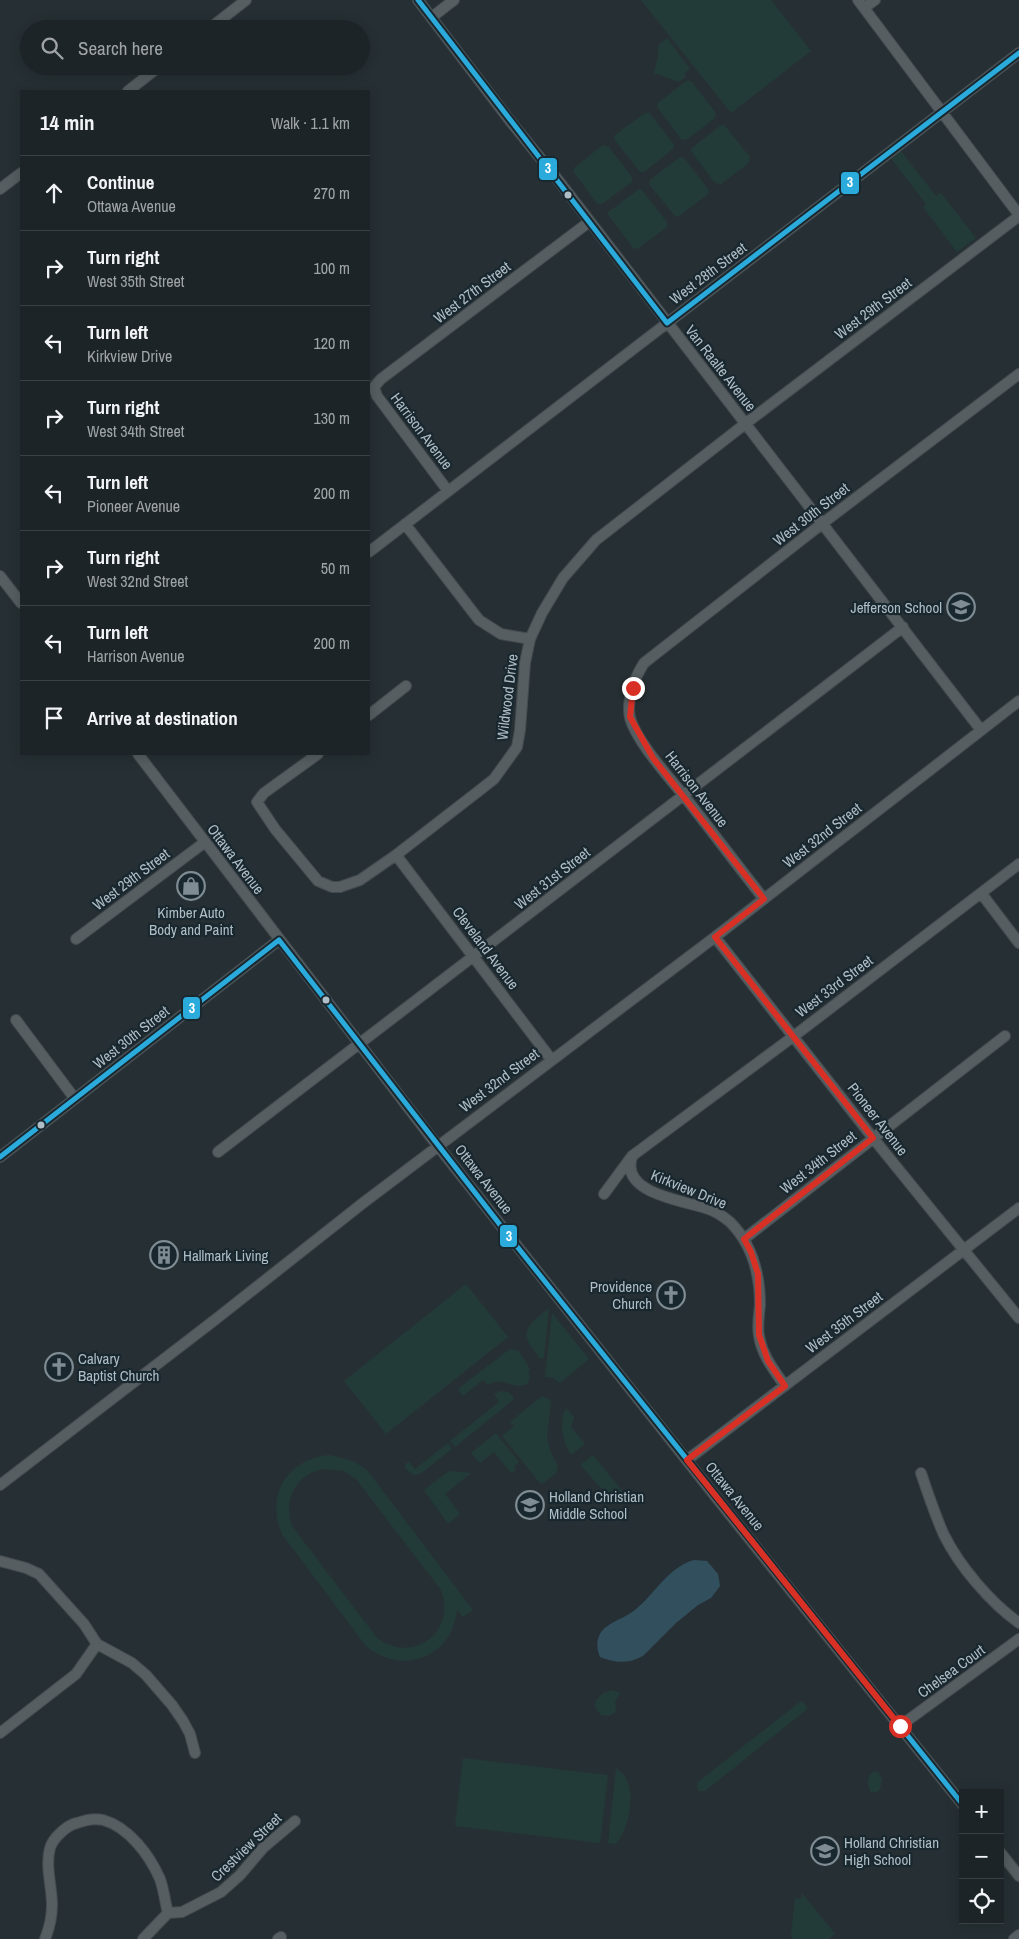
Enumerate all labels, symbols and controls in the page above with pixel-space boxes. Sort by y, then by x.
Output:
search box [20,20,370,75]
icon: search [38,34,66,62]
text: Search here [78,35,163,61]
text: 14 min [40,108,95,137]
text: Walk · 1.1 km [271,112,350,134]
line badge: 3 [538,157,558,181]
text: 3 [545,159,551,177]
text: Continue [87,169,155,195]
line badge: 3 [840,171,860,195]
text: 3 [847,173,853,191]
icon: ahead [40,179,68,207]
text: 270 m [314,182,350,204]
unlabelled marker [563,190,573,200]
text: Ottawa Avenue [87,195,176,217]
street label: West 28th Street [665,237,751,309]
text: Turn right [87,244,159,270]
icon: right [40,254,68,282]
street label: West 27th Street [429,256,515,328]
text: 100 m [314,257,350,279]
text: West 35th Street [87,270,185,292]
street label: West 29th Street [830,272,916,344]
text: Turn left [87,319,148,345]
street label: Van Raalte Avenue [681,320,761,416]
icon: left [40,329,68,357]
text: 120 m [314,332,350,354]
text: Kirkview Drive [87,345,172,367]
street label: Harrison Avenue [386,388,458,474]
text: Turn right [87,394,159,420]
icon: right [40,404,68,432]
text: 130 m [314,407,350,429]
text: West 34th Street [87,420,185,442]
text: Turn left [87,469,148,495]
street label: West 30th Street [769,477,854,550]
icon: left [40,479,68,507]
text: 200 m [314,482,350,504]
text: Pioneer Avenue [87,495,180,517]
text: Turn right [87,544,159,570]
icon: right [40,554,68,582]
text: 50 m [321,557,350,579]
text: West 32nd Street [87,570,188,592]
school or university icon: Jefferson School [946,592,976,622]
place label: Jefferson School [851,597,942,618]
text: Turn left [87,619,148,645]
icon: left [40,629,68,657]
text: 200 m [314,632,350,654]
text: Harrison Avenue [87,645,185,667]
street label: Wildwood Drive [491,652,523,741]
route end [622,677,645,700]
icon: arrive [40,704,68,732]
text: Arrive at destination [87,705,238,731]
street label: Harrison Avenue [661,747,734,832]
street label: West 32nd Street [778,797,866,872]
street label: Ottawa Avenue [203,819,270,899]
street label: West 31st Street [510,841,595,914]
street label: West 29th Street [88,843,174,915]
shop icon: Kimber Auto Body and Paint [176,871,206,901]
place label: Kimber Auto Body and Paint [149,902,234,940]
street label: Cleveland Avenue [448,902,524,994]
street label: West 33rd Street [791,950,878,1022]
unlabelled marker [321,995,331,1005]
line badge: 3 [182,996,201,1020]
text: 3 [189,999,195,1017]
street label: West 30th Street [89,1000,174,1073]
street label: West 32nd Street [455,1043,544,1117]
street label: Pioneer Avenue [843,1078,913,1160]
unlabelled marker [36,1120,46,1130]
street label: West 34th Street [776,1125,861,1198]
street label: Ottawa Avenue [450,1140,518,1218]
street label: Kirkview Drive [648,1164,730,1214]
line badge: 3 [499,1224,518,1248]
text: 3 [506,1227,512,1245]
building icon: Hallmark Living [149,1240,179,1270]
place label: Hallmark Living [183,1245,269,1266]
place label: Providence Church [590,1276,652,1314]
church icon: Providence Church [656,1280,686,1310]
street label: West 35th Street [801,1286,887,1358]
place label: Calvary Baptist Church [78,1348,159,1386]
church icon: Calvary Baptist Church [44,1352,74,1382]
street label: Ottawa Avenue [701,1457,769,1535]
place label: Holland Christian Middle School [549,1486,644,1524]
school or university icon: Holland Christian Middle School [515,1490,545,1520]
street label: Chelsea Court [913,1639,989,1703]
route start [889,1715,912,1738]
map controls [959,1789,1004,1924]
button: + [959,1789,1004,1834]
street label: Crestview Street [206,1807,286,1886]
place label: Holland Christian High School [844,1832,939,1870]
button: − [959,1834,1004,1879]
school or university icon: Holland Christian High School [810,1836,840,1866]
button: locate [959,1879,1004,1924]

